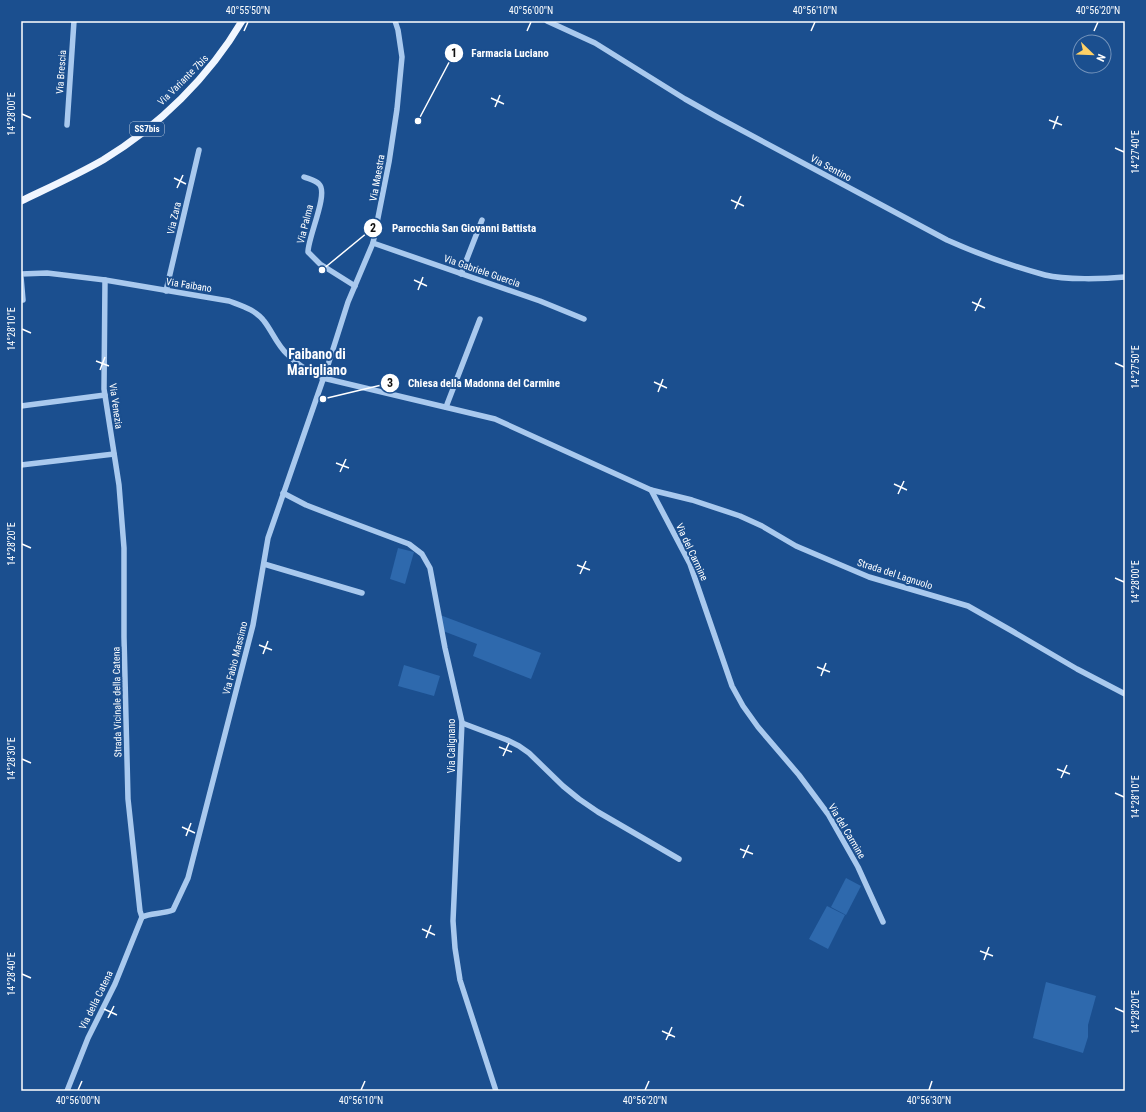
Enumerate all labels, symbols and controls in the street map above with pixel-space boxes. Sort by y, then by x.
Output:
text: 40°55'50"N [226,5,270,16]
text: 40°56'00"N [509,5,553,16]
text: 40°56'10"N [793,5,837,16]
text: 40°56'20"N [1076,5,1120,16]
north arrow [1072,34,1112,74]
callout: Farmacia Luciano [444,41,557,64]
text: 1 [451,46,457,60]
text: Farmacia Luciano [471,47,549,60]
street label: Via Brescia [54,49,68,95]
street label: Via Variante 7bis [155,52,211,108]
text: N [1093,52,1108,64]
text: 14°28'00"E [6,92,17,136]
road number: SS7bis [130,122,164,136]
text: 14°27'40"E [1130,130,1141,174]
street label: Via Sentino [809,153,853,183]
street label: Via Maestra [367,154,387,202]
street label: Via Zara [165,201,183,235]
street label: Via Palma [295,203,315,245]
callout: Parrocchia San Giovanni Battista [363,217,544,240]
text: 2 [370,221,376,235]
text: Parrocchia San Giovanni Battista [392,222,536,235]
street label: Via Gabriele Guercia [442,253,522,289]
street label: Via Faibano [165,276,213,294]
text: 14°28'10"E [6,307,17,351]
text: 14°27'50"E [1130,345,1141,389]
district label: Faibano di Marigliano [287,346,347,378]
callout: Chiesa della Madonna del Carmine [380,371,568,394]
text: 3 [387,376,393,390]
text: Chiesa della Madonna del Carmine [408,377,560,390]
street label: Via Venezia [107,382,125,430]
text: 14°28'20"E [6,522,17,566]
street label: Via del Carmine [674,522,710,583]
street label: Strada del Lagnuolo [856,557,934,591]
text: 14°28'00"E [1130,560,1141,604]
street label: Via Fabio Massimo [221,620,249,696]
street label: Strada Vicinale della Catena [111,646,123,757]
street label: Via Calignano [446,719,457,773]
text: 14°28'30"E [6,737,17,781]
text: 14°28'10"E [1130,775,1141,819]
street label: Via del Carmine [826,802,868,861]
text: 14°28'40"E [6,952,17,996]
street label: Via della Catena [77,969,115,1031]
text: 14°28'20"E [1130,990,1141,1034]
text: 40°56'00"N [56,1095,100,1106]
text: 40°56'10"N [339,1095,383,1106]
text: 40°56'20"N [623,1095,667,1106]
text: 40°56'30"N [907,1095,951,1106]

